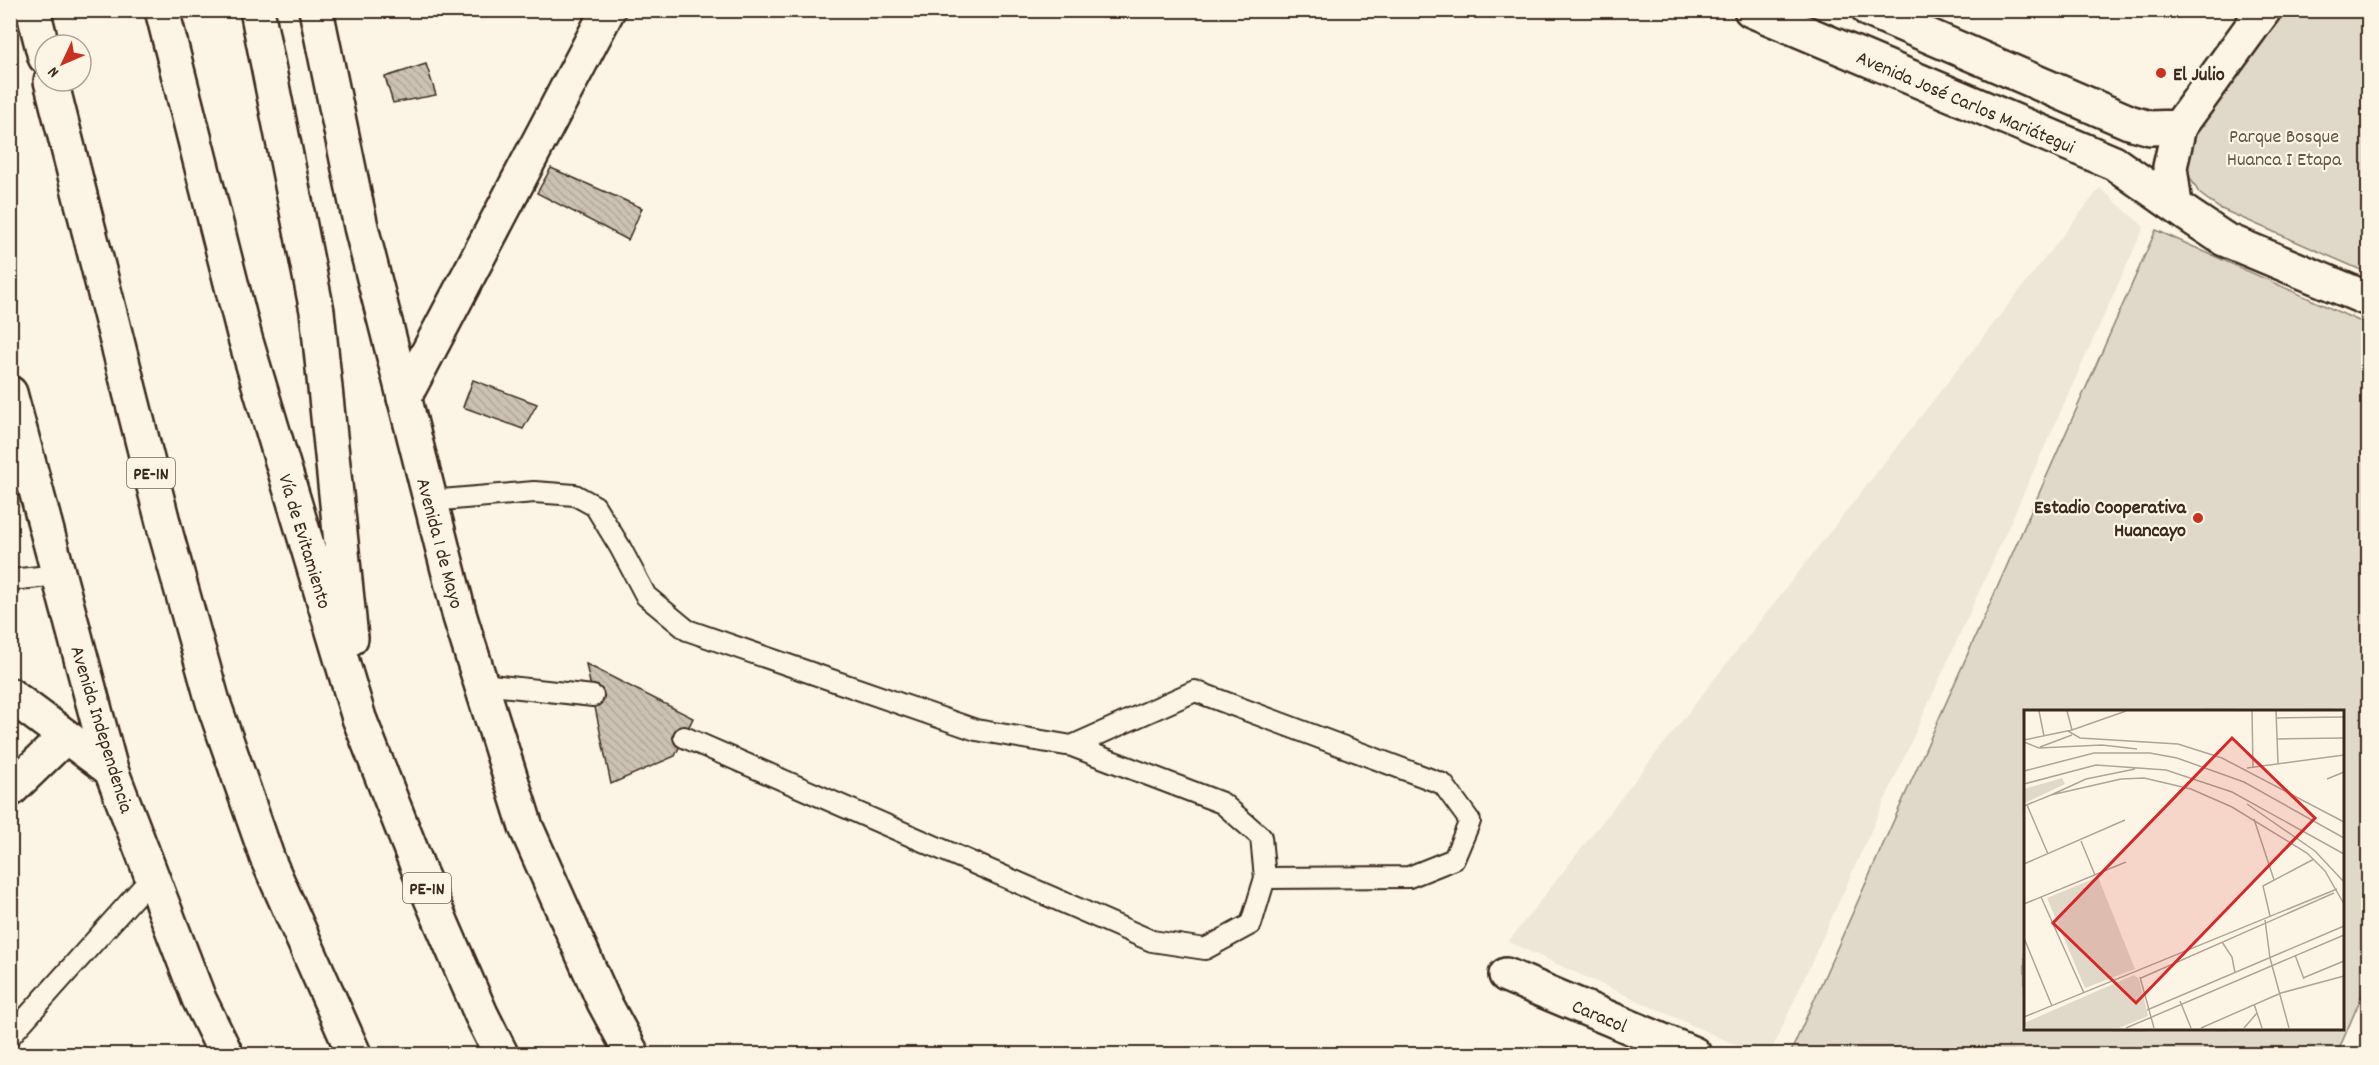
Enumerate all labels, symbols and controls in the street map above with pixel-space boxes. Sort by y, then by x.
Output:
north arrow [33,33,93,93]
street label: Avenida José Carlos Mariátegui [1851,45,2079,163]
text: N [43,61,65,83]
place label: El Julio [2173,62,2225,90]
marker: El Julio [2154,66,2168,80]
park label: Parque Bosque Huanca I Etapa [2227,124,2342,175]
road number: PE-1N [127,458,175,488]
street label: Vía de Evitamiento [269,471,337,613]
street label: Avenida 1 de Mayo [407,475,469,612]
place label: Estadio Cooperativa Huancayo [2034,495,2187,546]
marker: Estadio Cooperativa Huancayo [2191,511,2205,525]
street label: Avenida Independencia [61,643,139,818]
inset map [2024,710,2343,1029]
road number: PE-1N [403,873,451,903]
street label: Caracol [1567,994,1631,1042]

